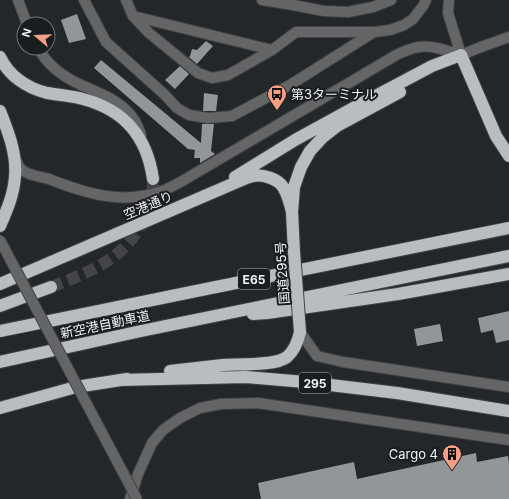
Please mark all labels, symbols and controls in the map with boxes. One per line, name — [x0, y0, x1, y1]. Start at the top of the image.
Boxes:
north arrow — [16, 16, 56, 56]
text: N — [19, 26, 35, 39]
bus stop icon: 第3ターミナル — [266, 83, 288, 111]
place label: 第3ターミナル — [291, 86, 377, 102]
street label: 空港通り — [121, 187, 175, 223]
street label: 国道295号 — [272, 241, 292, 305]
road number: E65 — [238, 269, 270, 289]
street label: 新空港自動車道 — [59, 307, 151, 341]
road number: 295 — [299, 373, 331, 393]
building icon: Cargo 4 — [441, 443, 463, 471]
place label: Cargo 4 — [389, 446, 438, 462]

